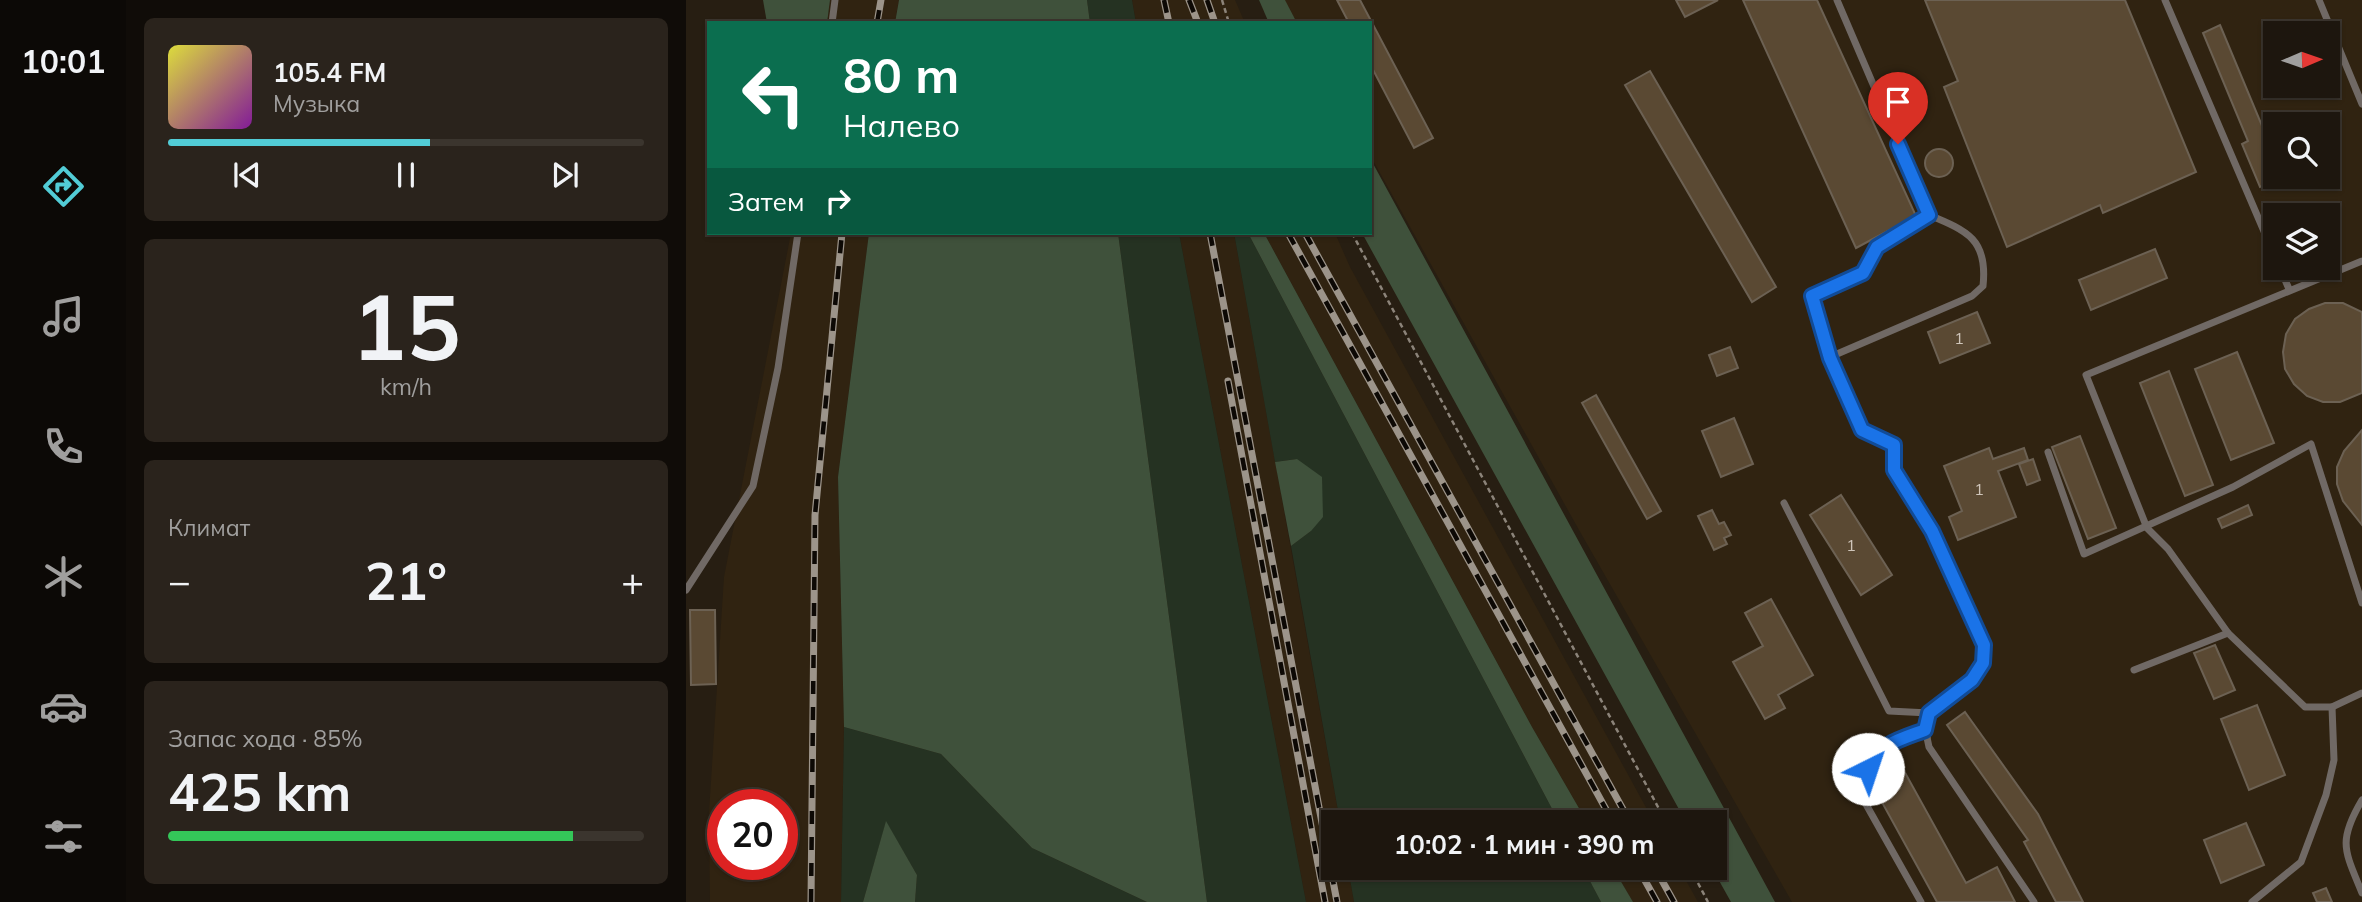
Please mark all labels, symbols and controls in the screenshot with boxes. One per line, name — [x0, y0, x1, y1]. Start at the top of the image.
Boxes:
north arrow — [2263, 21, 2340, 98]
map controls — [2263, 21, 2340, 280]
text: 10:01 — [21, 41, 105, 81]
text: 80 m — [843, 44, 959, 105]
icon: left — [728, 49, 819, 140]
text: 105.4 FM — [273, 56, 386, 89]
pin — [1868, 72, 1928, 144]
icon: arrive — [1879, 83, 1917, 121]
text: Музыка — [273, 89, 360, 118]
text: Налево — [843, 105, 960, 145]
button: search — [2263, 112, 2340, 189]
icon: previous — [228, 156, 266, 194]
icon: pause — [387, 156, 425, 194]
icon: next — [546, 156, 584, 194]
icon: directions — [39, 162, 88, 211]
icon: right — [819, 182, 857, 220]
text: Затем — [728, 185, 805, 218]
button: layers — [2263, 203, 2340, 280]
text: 15 — [351, 269, 461, 383]
icon: music — [39, 292, 88, 341]
house number: 1 — [1954, 328, 1964, 348]
text: km/h — [380, 372, 432, 401]
icon: phone — [39, 422, 88, 471]
house number: 1 — [1974, 479, 1984, 499]
text: Климат — [168, 513, 250, 542]
house number: 1 — [1846, 535, 1856, 555]
text: 21° — [365, 548, 447, 613]
icon: climate — [39, 552, 88, 601]
text: − — [168, 557, 191, 605]
text: + — [621, 557, 644, 605]
icon: car — [39, 682, 88, 731]
text: Запас хода · 85% — [168, 724, 363, 753]
position arrow — [1831, 732, 1905, 806]
text: 425 km — [168, 759, 351, 824]
speed limit sign: 20 — [707, 789, 798, 880]
icon: filters — [39, 812, 88, 861]
text: 10:02 · 1 мин · 390 m — [1394, 828, 1654, 861]

